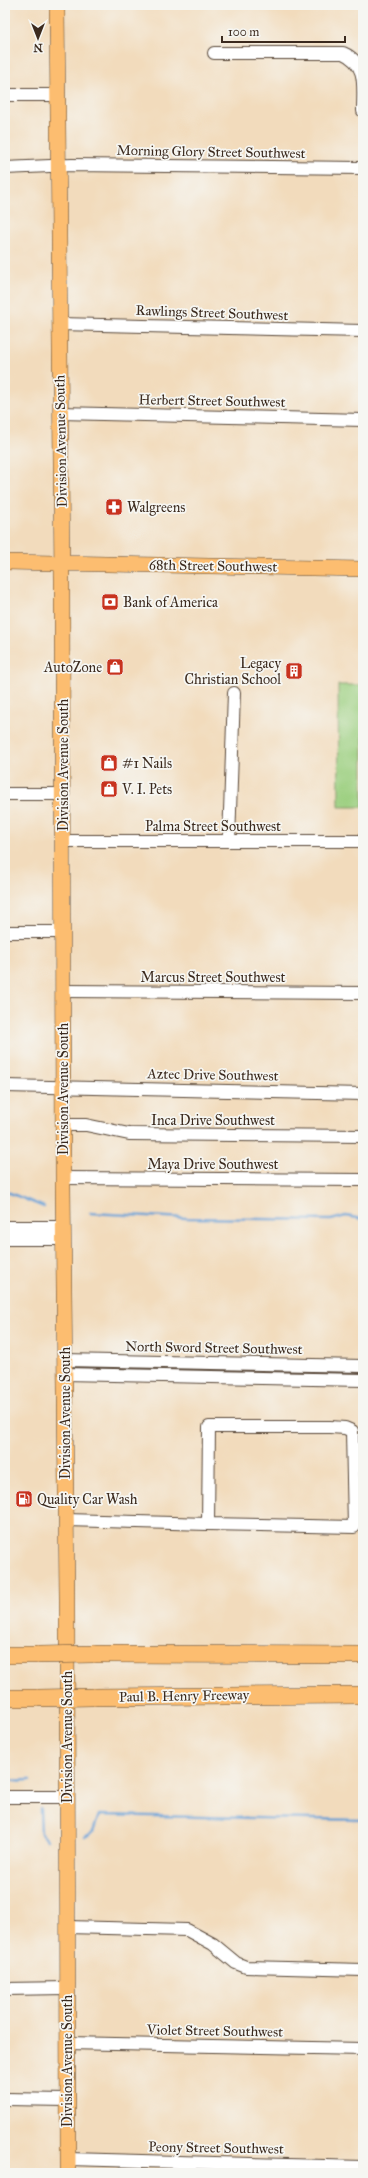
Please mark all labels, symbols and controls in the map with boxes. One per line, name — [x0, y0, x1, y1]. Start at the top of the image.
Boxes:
north arrow — [18, 18, 58, 58]
scale bar — [222, 18, 345, 44]
text: 100 m — [228, 25, 259, 39]
text: N — [33, 41, 43, 54]
street label: Morning Glory Street Southwest — [116, 142, 306, 162]
street label: Rawlings Street Southwest — [135, 302, 289, 324]
street label: Division Avenue South — [51, 374, 71, 507]
street label: Herbert Street Southwest — [138, 391, 286, 411]
pharmacy icon: Walgreens — [104, 497, 124, 517]
place label: Walgreens — [127, 499, 185, 516]
street label: 68th Street Southwest — [149, 556, 277, 576]
bank icon: Bank of America — [100, 592, 120, 612]
place label: Bank of America — [123, 594, 218, 611]
place label: Legacy Christian School — [184, 655, 281, 688]
shop icon: AutoZone — [105, 657, 125, 677]
place label: AutoZone — [43, 659, 102, 676]
building icon: Legacy Christian School — [284, 661, 304, 681]
street label: Division Avenue South — [55, 699, 72, 831]
shop icon: #1 Nails — [99, 753, 119, 773]
place label: #1 Nails — [122, 755, 172, 772]
shop icon: V. I. Pets — [99, 779, 119, 799]
place label: V. I. Pets — [121, 781, 172, 798]
street label: Palma Street Southwest — [145, 818, 281, 835]
street label: Marcus Street Southwest — [140, 969, 286, 986]
street label: Division Avenue South — [55, 1023, 72, 1155]
street label: Aztec Drive Southwest — [146, 1065, 279, 1085]
street label: Inca Drive Southwest — [151, 1112, 275, 1129]
street label: Maya Drive Southwest — [147, 1156, 279, 1173]
street label: North Sword Street Southwest — [125, 1338, 303, 1358]
street label: Division Avenue South — [57, 1347, 74, 1479]
fuel station icon: Quality Car Wash — [14, 1489, 34, 1509]
place label: Quality Car Wash — [37, 1491, 138, 1508]
street label: Division Avenue South — [59, 1671, 76, 1803]
street label: Paul B. Henry Freeway — [119, 1686, 250, 1706]
street label: Division Avenue South — [59, 1995, 76, 2127]
street label: Violet Street Southwest — [146, 2021, 283, 2041]
street label: Peony Street Southwest — [148, 2138, 284, 2158]

